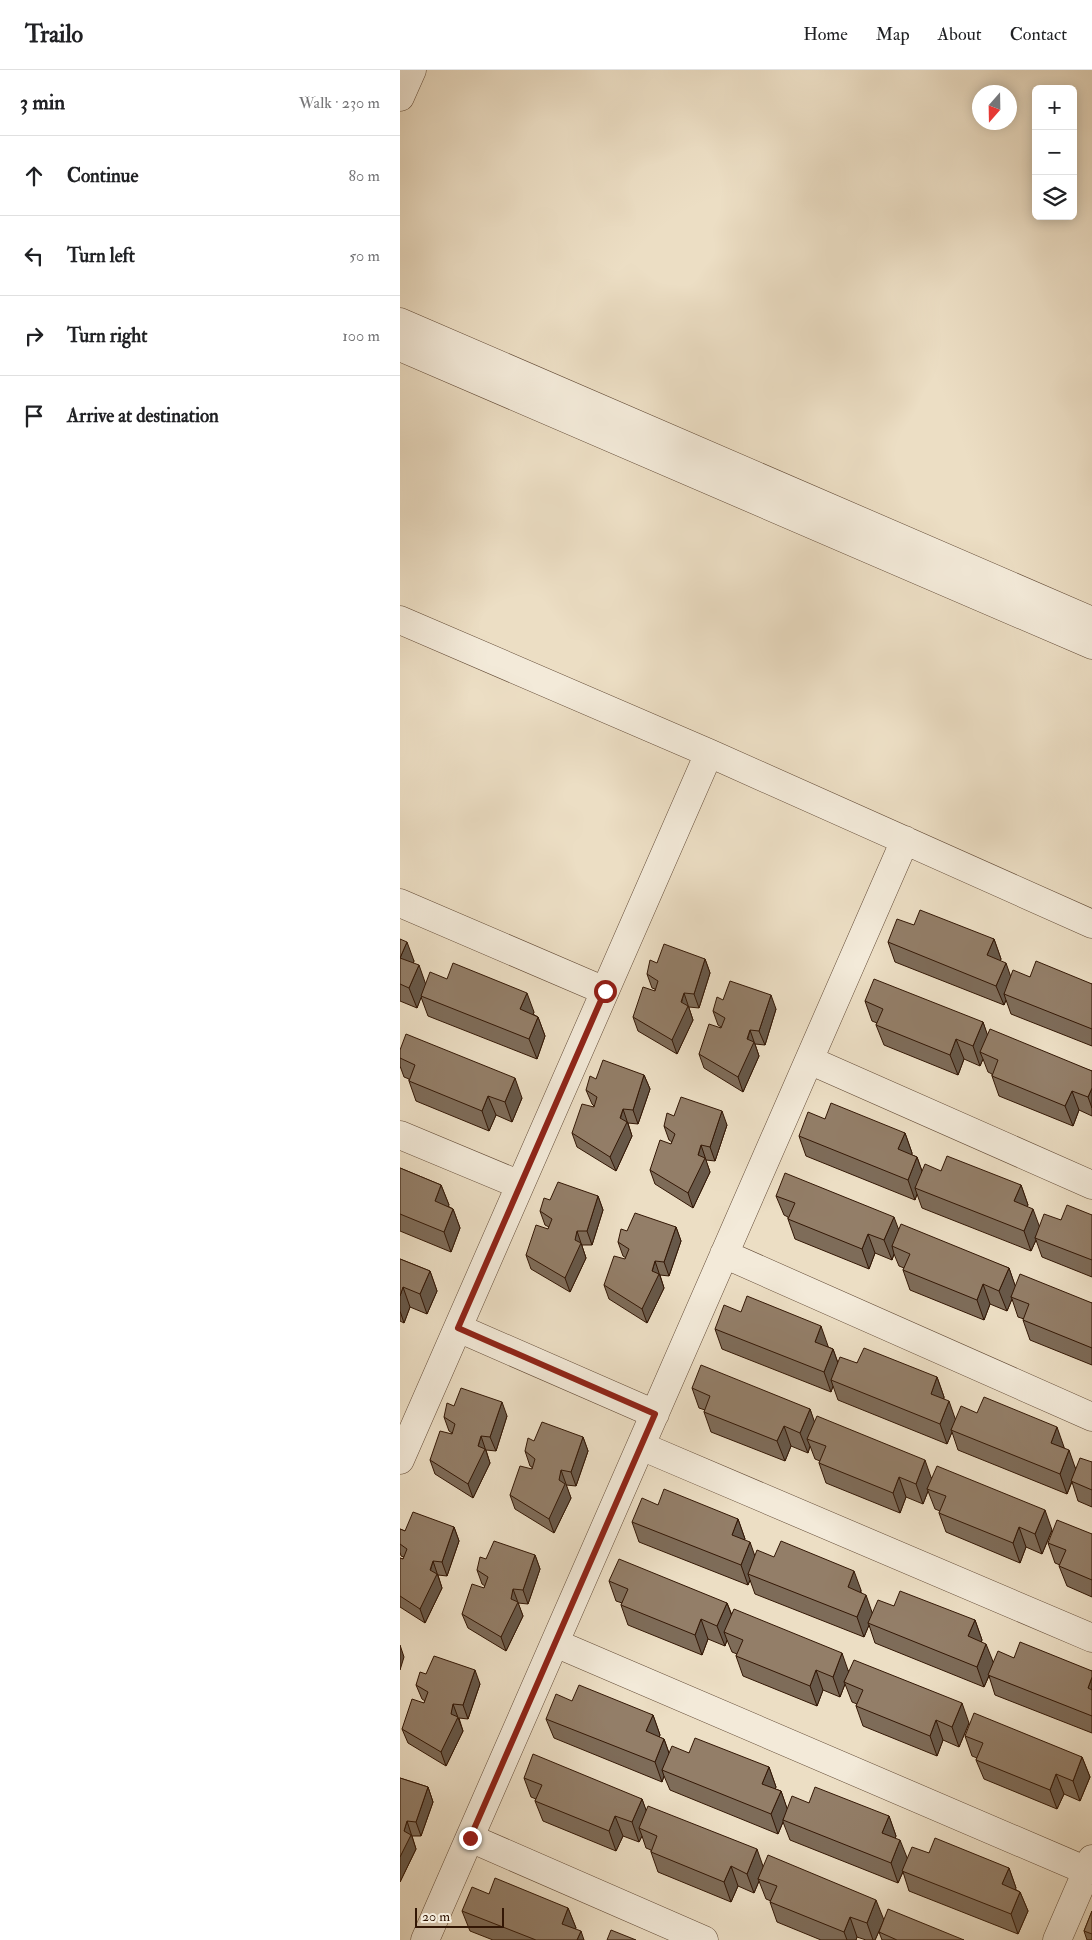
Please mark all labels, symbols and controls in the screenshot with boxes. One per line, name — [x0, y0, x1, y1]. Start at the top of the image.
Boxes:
text: Trailo — [25, 19, 83, 50]
text: Home — [803, 23, 848, 46]
text: Map — [876, 23, 910, 46]
text: About — [938, 23, 982, 46]
text: Contact — [1010, 23, 1067, 46]
north arrow — [972, 85, 1017, 130]
map controls — [1032, 85, 1077, 220]
button: + — [1032, 85, 1077, 130]
text: 3 min — [20, 89, 65, 116]
text: Walk · 230 m — [299, 93, 380, 113]
button: − — [1032, 130, 1077, 175]
icon: ahead — [20, 162, 48, 190]
text: Continue — [67, 164, 138, 188]
text: 80 m — [349, 166, 380, 186]
button: layers — [1032, 175, 1077, 220]
icon: left — [20, 242, 48, 270]
text: Turn left — [67, 244, 135, 268]
text: 50 m — [349, 246, 380, 266]
icon: right — [20, 322, 48, 350]
text: Turn right — [67, 324, 147, 348]
text: 100 m — [342, 326, 380, 346]
icon: arrive — [20, 402, 48, 430]
text: Arrive at destination — [67, 404, 219, 428]
route start — [594, 980, 617, 1003]
route end — [459, 1827, 482, 1850]
scale bar — [415, 1905, 504, 1928]
text: 20 m — [422, 1908, 450, 1925]

